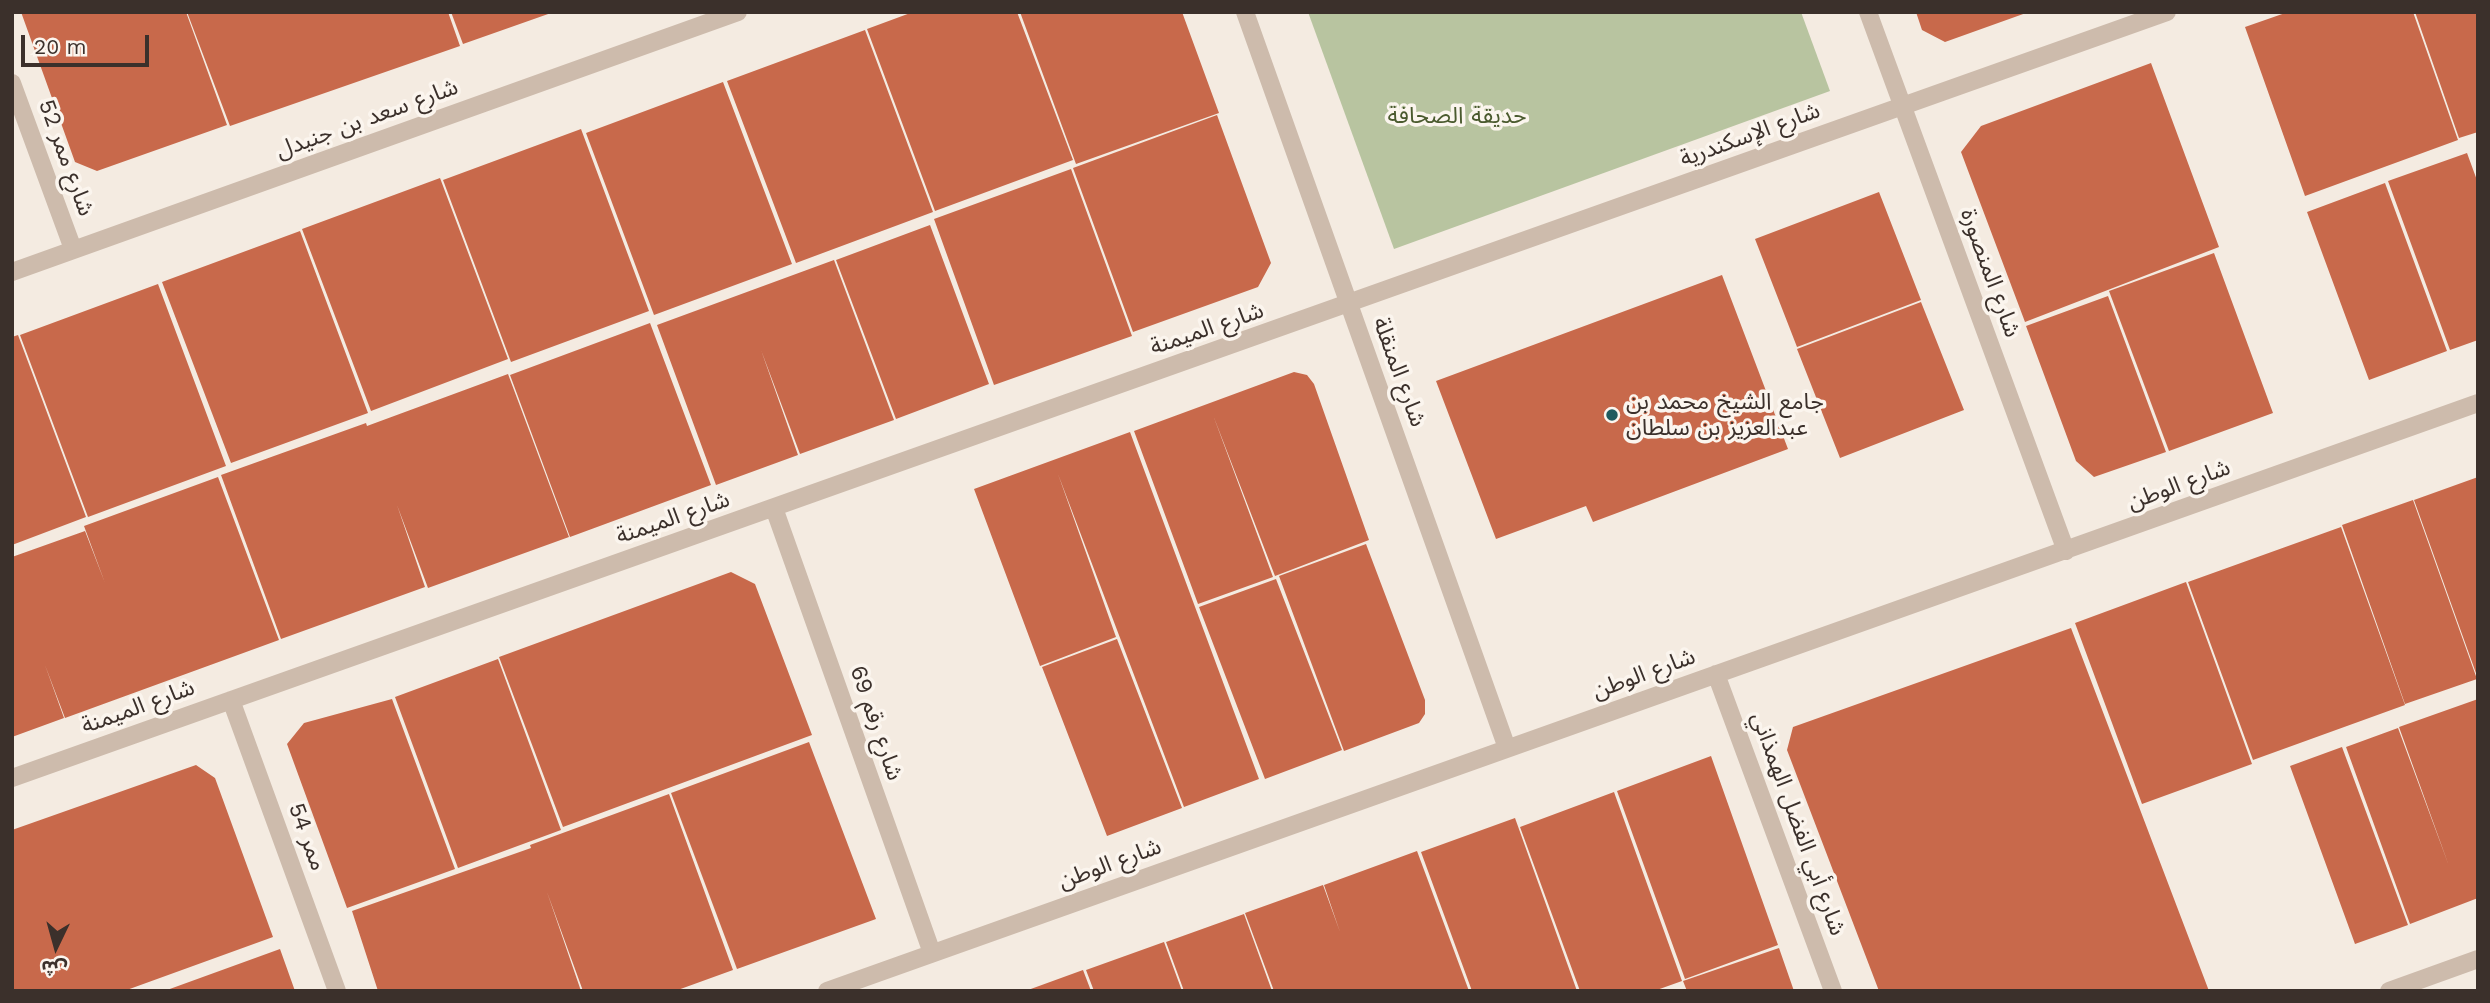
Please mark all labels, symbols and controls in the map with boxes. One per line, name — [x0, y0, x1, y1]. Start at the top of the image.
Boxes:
scale bar — [24, 21, 152, 65]
text: 20 m — [34, 34, 86, 59]
street label: شارع سعد بن جنيدل — [272, 73, 462, 165]
street label: شارع ممر 52 — [32, 96, 100, 220]
street label: شارع الإسكندرية — [1676, 97, 1824, 173]
park label: حديقة الصحافة — [1387, 102, 1527, 130]
street label: شارع المنصورة — [1954, 205, 2026, 341]
street label: شارع الميمنة — [1147, 297, 1267, 361]
street label: شارع المنقلة — [1366, 313, 1432, 431]
place label: جامع الشيخ محمد بن عبدالعزيز بن سلطان — [1626, 388, 1824, 442]
marker: جامع الشيخ محمد بن عبدالعزيز بن سلطان — [1604, 407, 1620, 423]
street label: شارع الوطن — [2124, 454, 2234, 516]
street label: شارع الميمنة — [613, 486, 733, 550]
street label: شارع الوطن — [1589, 643, 1699, 705]
street label: شارع رقم 69 — [843, 662, 909, 784]
street label: شارع الميمنة — [78, 674, 198, 740]
street label: شارع أبي الفضل الهمذاني — [1745, 709, 1851, 939]
street label: ممر 54 — [282, 800, 332, 874]
street label: شارع الوطن — [1055, 833, 1165, 895]
north arrow — [21, 912, 91, 982]
text: ش — [40, 956, 68, 981]

